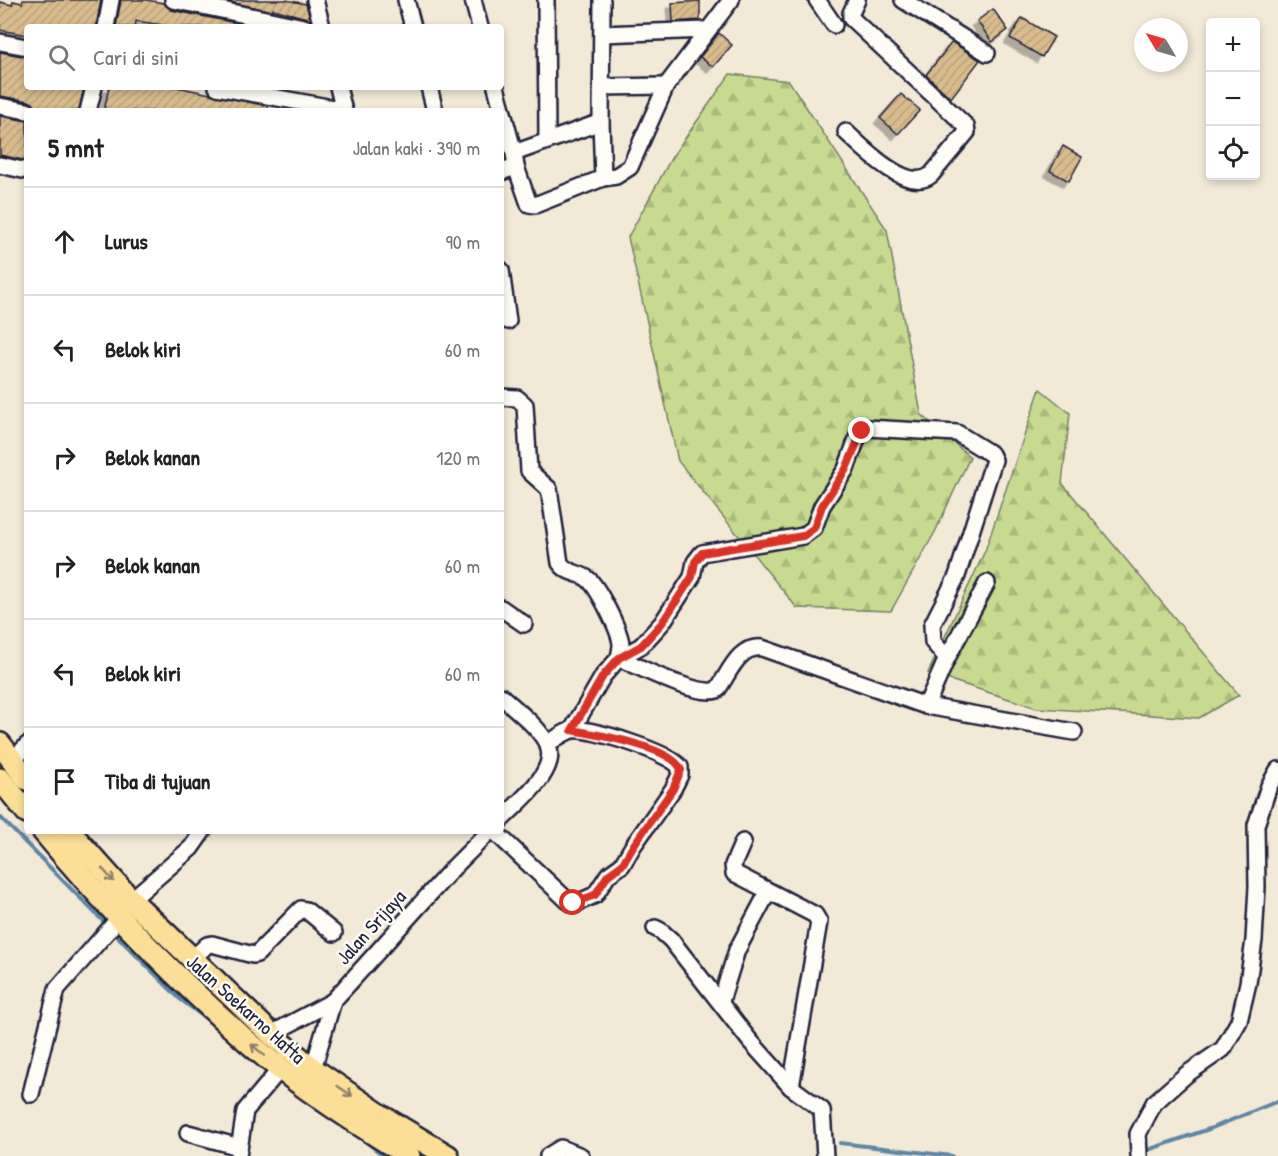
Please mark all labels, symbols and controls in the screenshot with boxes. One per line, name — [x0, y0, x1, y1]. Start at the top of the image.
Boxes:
north arrow — [1134, 18, 1188, 72]
map controls — [1206, 18, 1260, 180]
button: + — [1206, 18, 1260, 72]
search box — [24, 24, 504, 90]
icon: search — [45, 41, 78, 74]
text: Cari di sini — [93, 42, 179, 72]
button: − — [1206, 72, 1260, 126]
button: locate — [1206, 126, 1260, 180]
text: 5 mnt — [48, 130, 103, 165]
text: Jalan kaki · 390 m — [352, 134, 480, 161]
icon: ahead — [48, 225, 81, 258]
text: Lurus — [105, 226, 148, 256]
text: 90 m — [446, 228, 480, 255]
icon: left — [48, 333, 81, 366]
text: Belok kiri — [105, 334, 181, 364]
text: 60 m — [445, 336, 480, 363]
route end — [848, 417, 874, 443]
icon: right — [48, 441, 81, 474]
text: Belok kanan — [105, 442, 200, 472]
text: 120 m — [436, 444, 480, 471]
icon: right — [48, 549, 81, 582]
text: Belok kanan — [105, 550, 200, 580]
text: 60 m — [445, 552, 480, 579]
icon: left — [48, 657, 81, 690]
text: Belok kiri — [105, 658, 181, 688]
text: 60 m — [445, 660, 480, 687]
icon: arrive — [48, 765, 81, 798]
text: Tiba di tujuan — [105, 766, 210, 796]
one-way arrow — [101, 867, 115, 882]
street label: Jalan Srijaya — [330, 883, 412, 970]
route start — [559, 889, 585, 915]
street label: Jalan Soekarno Hatta — [181, 948, 312, 1069]
one-way arrow — [251, 1044, 267, 1057]
one-way arrow — [336, 1085, 352, 1097]

